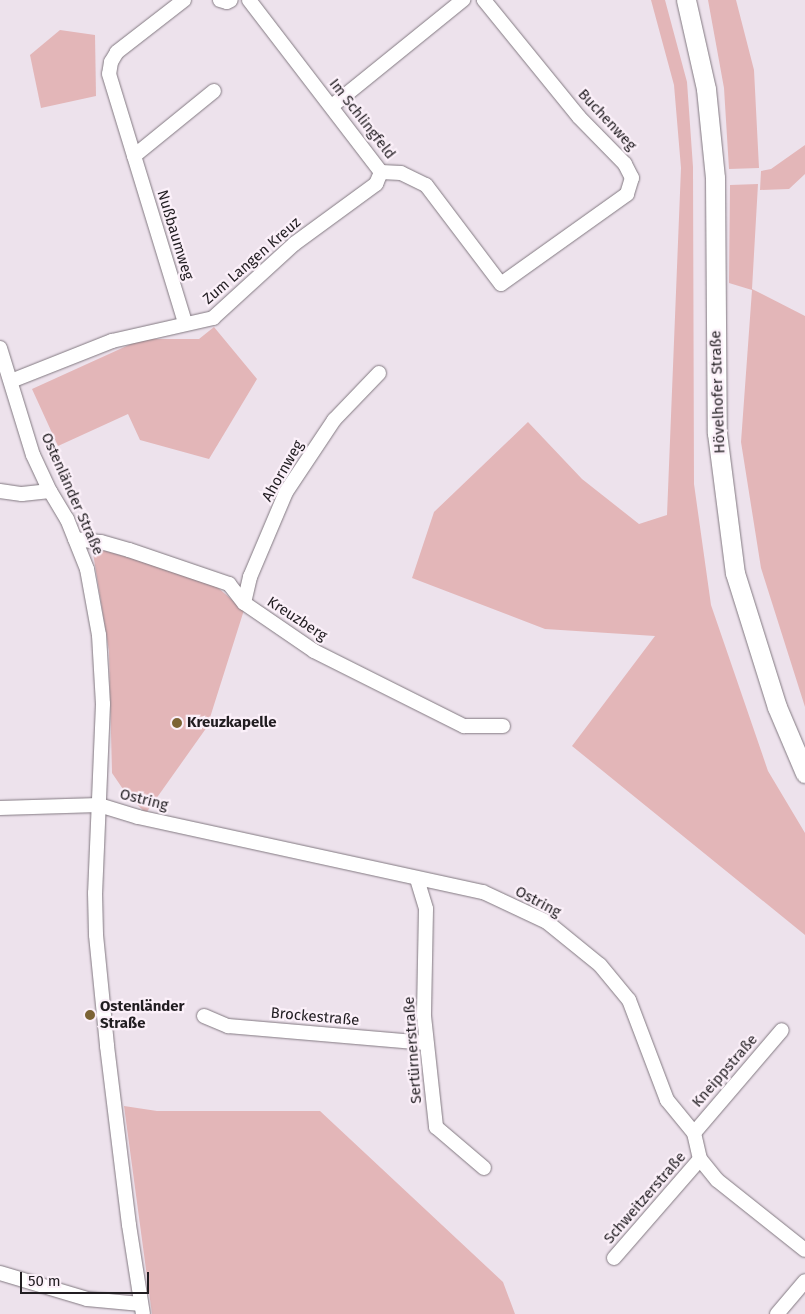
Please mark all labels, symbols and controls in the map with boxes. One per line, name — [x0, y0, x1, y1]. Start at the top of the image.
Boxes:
street label: Im Schlingfeld — [325, 75, 399, 163]
street label: Buchenweg — [574, 86, 640, 154]
street label: Nußbaumweg — [153, 188, 197, 282]
street label: Zum Langen Kreuz — [199, 214, 305, 308]
street label: Hövelhofer Straße — [707, 330, 729, 454]
street label: Ostenländer Straße — [37, 430, 107, 558]
street label: Ahornweg — [258, 437, 308, 505]
street label: Kreuzberg — [264, 593, 330, 645]
place label: Kreuzkapelle — [187, 714, 276, 732]
marker: Kreuzkapelle — [171, 717, 183, 729]
street label: Ostring — [118, 785, 170, 815]
street label: Ostring — [512, 882, 564, 922]
street label: Sertürnerstraße — [400, 996, 426, 1104]
place label: Ostenländer Straße — [100, 997, 185, 1032]
street label: Brockestraße — [270, 1004, 360, 1030]
marker: Ostenländer Straße — [84, 1009, 96, 1021]
street label: Kneippstraße — [688, 1031, 762, 1111]
street label: Schweitzerstraße — [600, 1148, 690, 1248]
scale bar — [22, 1262, 151, 1294]
text: 50 m — [28, 1272, 61, 1290]

